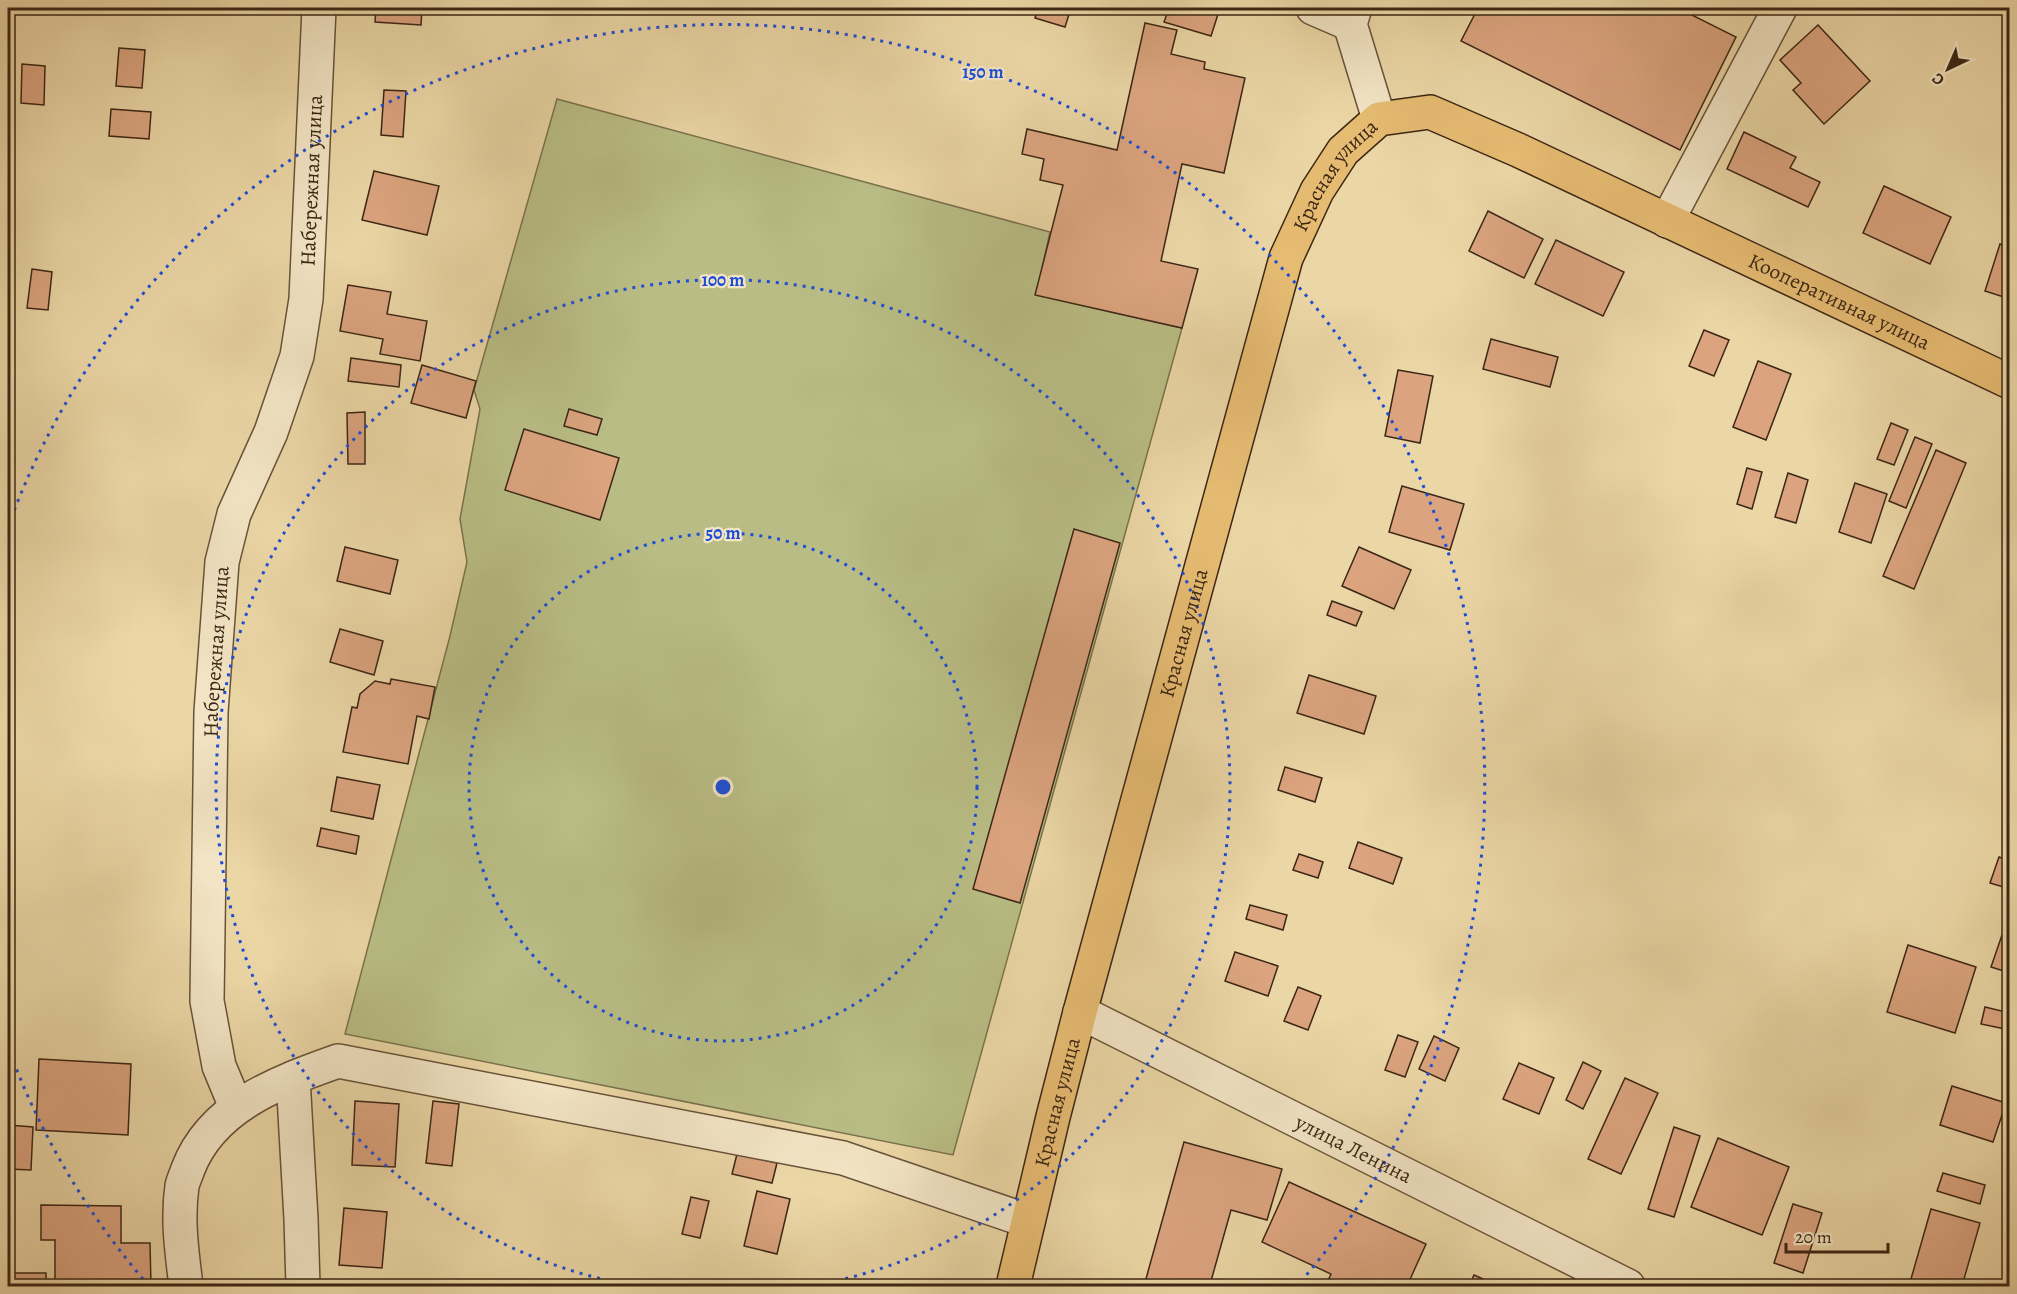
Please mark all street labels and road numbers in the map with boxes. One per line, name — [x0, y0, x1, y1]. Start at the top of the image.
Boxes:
street label: Набережная улица — [293, 94, 329, 267]
street label: Красная улица — [1286, 112, 1384, 236]
street label: Кооперативная улица — [1744, 247, 1935, 356]
street label: Набережная улица — [197, 565, 236, 738]
street label: Красная улица — [1153, 565, 1215, 701]
street label: Красная улица — [1028, 1034, 1087, 1170]
street label: улица Ленина — [1290, 1107, 1417, 1190]

